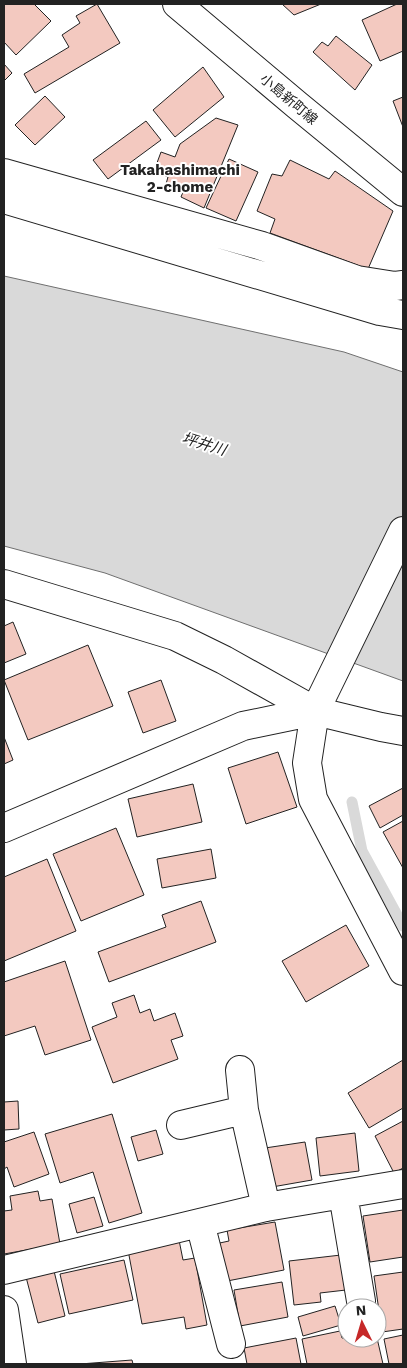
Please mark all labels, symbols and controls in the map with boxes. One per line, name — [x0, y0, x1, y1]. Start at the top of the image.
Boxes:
street label: 小島新町線 — [257, 70, 321, 128]
district label: Takahashimachi 2-chome — [120, 161, 240, 196]
water label: 坪井川 — [180, 429, 230, 460]
north arrow — [337, 1298, 387, 1348]
text: N — [355, 1302, 367, 1318]

